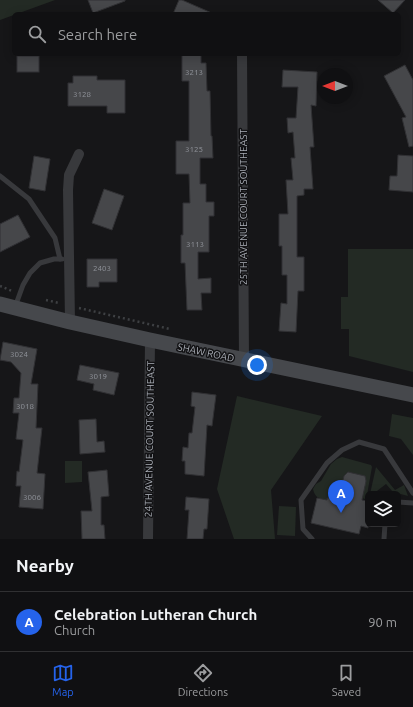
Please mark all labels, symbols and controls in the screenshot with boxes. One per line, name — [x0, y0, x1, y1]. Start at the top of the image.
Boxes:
search box — [12, 12, 401, 56]
icon: search — [26, 23, 48, 45]
text: Search here — [58, 26, 137, 43]
house number: 3213 — [185, 68, 203, 77]
north arrow — [317, 68, 353, 104]
house number: 3128 — [73, 90, 92, 99]
street label: 25TH AVENUE COURT SOUTHEAST — [238, 128, 249, 285]
house number: 3125 — [185, 145, 203, 154]
house number: 3113 — [186, 240, 204, 249]
house number: 2403 — [93, 264, 111, 273]
street label: SHAW ROAD — [177, 341, 235, 364]
house number: 3024 — [10, 350, 29, 359]
your location — [247, 355, 267, 375]
street label: 24TH AVENUE COURT SOUTHEAST — [143, 360, 156, 517]
house number: 3019 — [89, 372, 107, 381]
house number: 3018 — [16, 402, 35, 411]
pin: A — [328, 480, 354, 513]
map controls — [365, 491, 401, 527]
button: layers — [365, 491, 401, 527]
house number: 3006 — [23, 493, 42, 502]
text: Nearby — [16, 556, 74, 575]
text: Celebration Lutheran Church — [54, 606, 257, 623]
text: A — [24, 615, 34, 629]
text: 90 m — [368, 615, 397, 629]
text: Church — [54, 623, 95, 637]
tab: Map — [52, 662, 74, 698]
tab: Directions — [178, 662, 228, 698]
tab: Saved — [332, 662, 361, 698]

